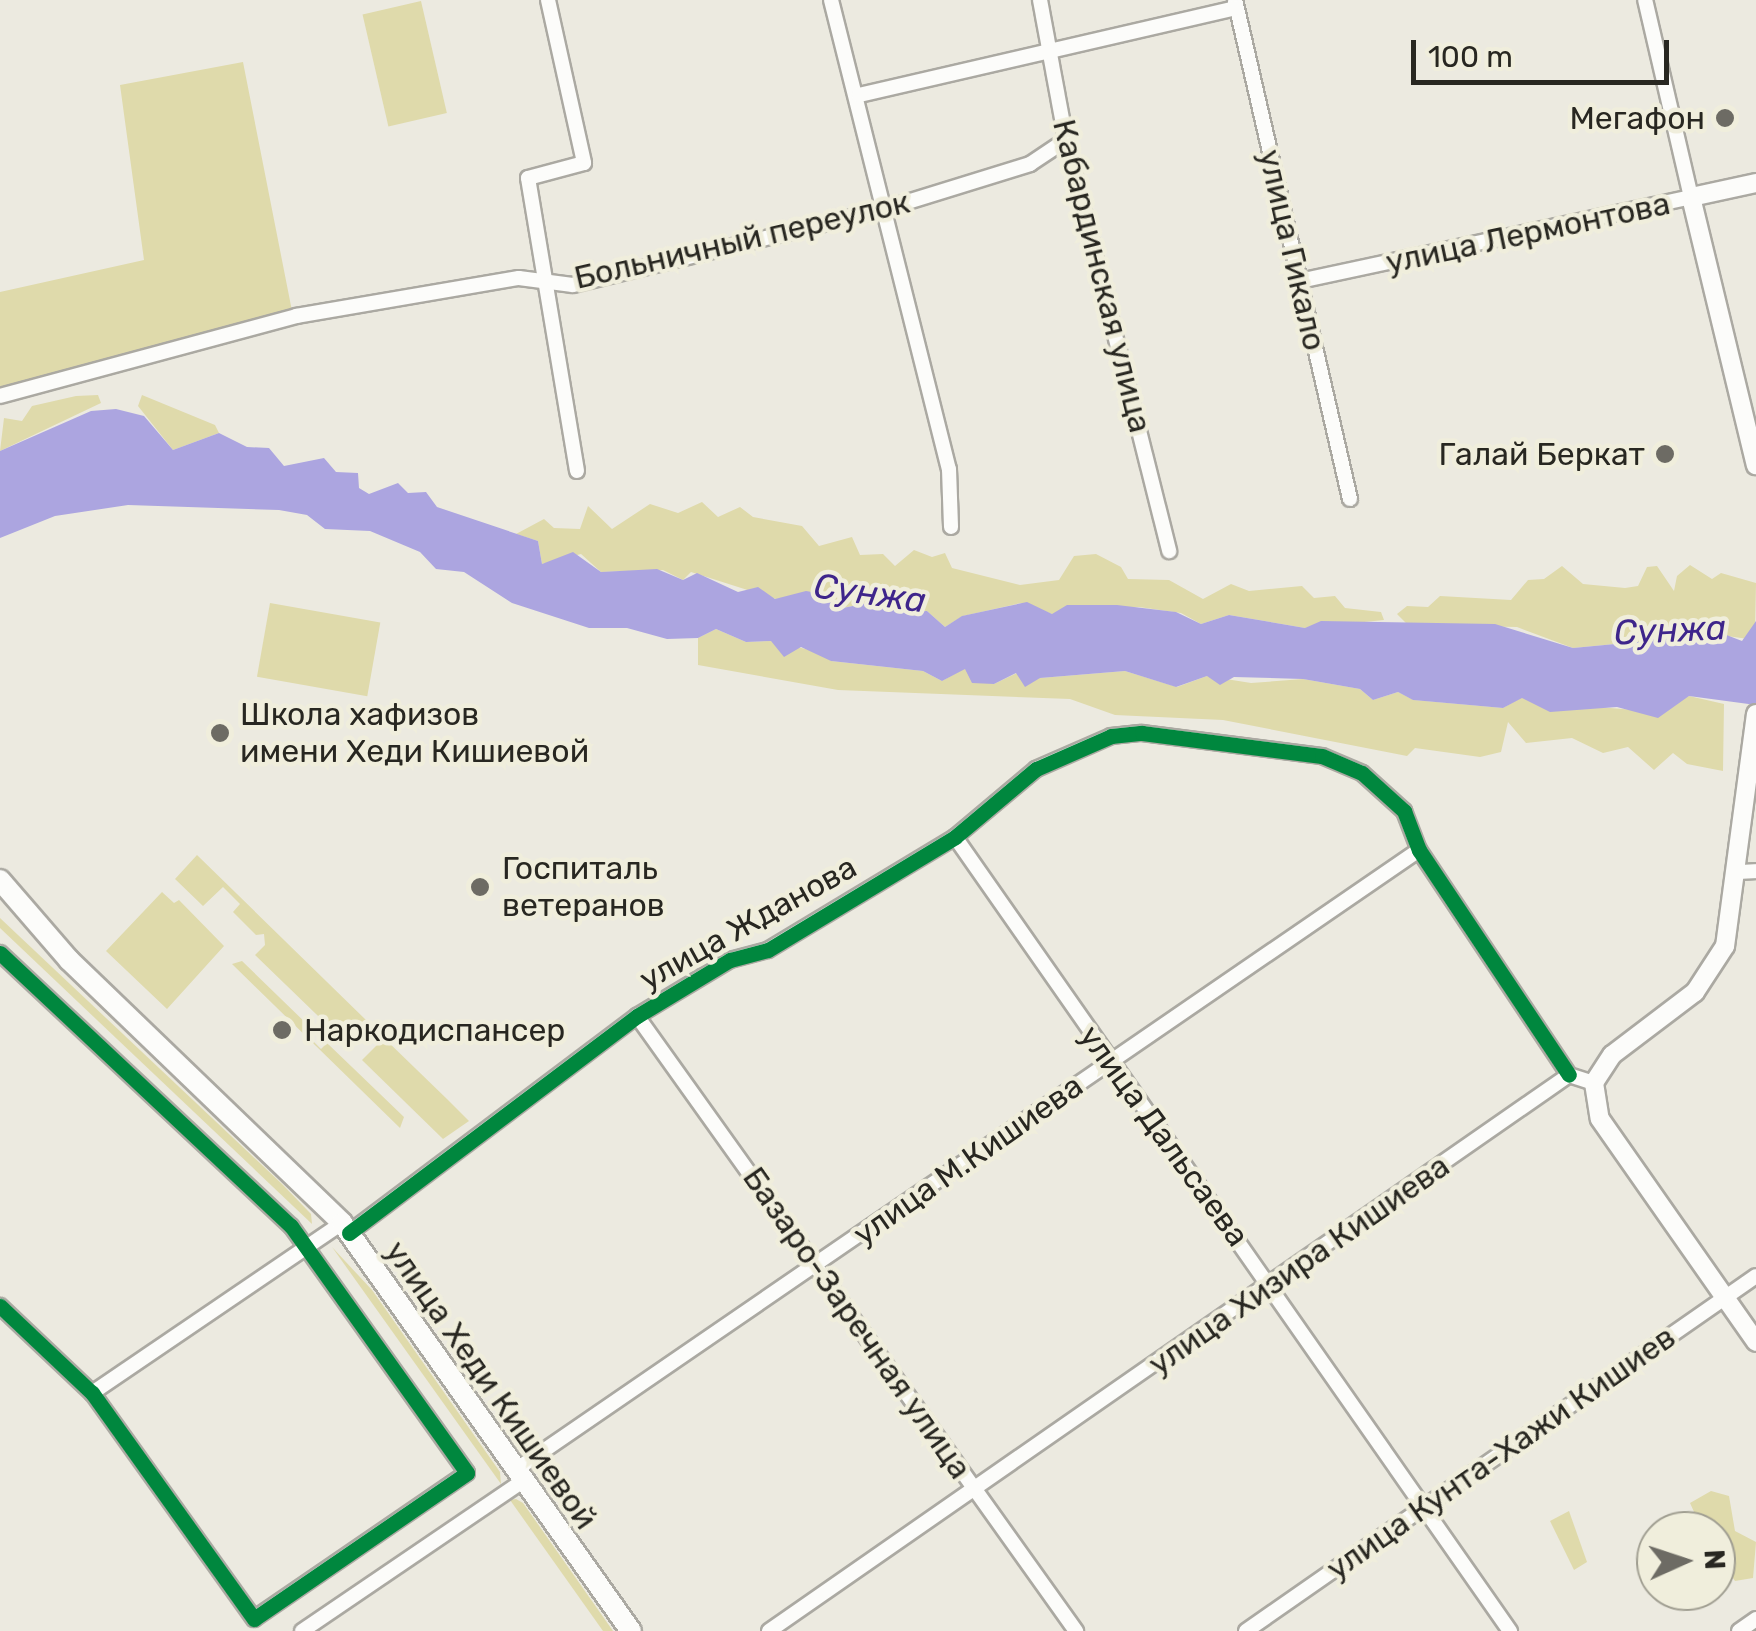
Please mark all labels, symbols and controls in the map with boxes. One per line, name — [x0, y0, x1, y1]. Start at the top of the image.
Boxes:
scale bar — [1416, 20, 1674, 82]
text: 100 m — [1428, 39, 1513, 75]
place label: Мегафон — [1569, 99, 1705, 137]
marker: Мегафон — [1714, 107, 1736, 129]
street label: Кабардинская улица — [1044, 115, 1160, 437]
street label: улица Гикало — [1250, 146, 1334, 354]
street label: Больничный переулок — [571, 183, 913, 297]
street label: улица Лермонтова — [1382, 184, 1674, 282]
place label: Галай Беркат — [1438, 435, 1645, 473]
marker: Галай Беркат — [1654, 443, 1676, 465]
water label: Сунжа — [811, 564, 929, 622]
water label: Сунжа — [1613, 606, 1727, 654]
place label: Школа хафизов имени Хеди Кишиевой — [240, 696, 589, 771]
marker: Школа хафизов имени Хеди Кишиевой — [209, 722, 231, 744]
street label: улица Жданова — [633, 848, 863, 998]
place label: Госпиталь ветеранов — [502, 850, 665, 925]
marker: Госпиталь ветеранов — [467, 874, 493, 900]
place label: Наркодиспансер — [304, 1011, 565, 1049]
marker: Наркодиспансер — [269, 1017, 295, 1043]
street label: улица Дальсаева — [1071, 1018, 1257, 1254]
street label: улица М.Кишиева — [846, 1067, 1090, 1253]
street label: улица Хизира Кишиева — [1141, 1147, 1457, 1383]
street label: Базаро-Заречная улица — [735, 1160, 979, 1486]
street label: улица Хеди Кишиевой — [377, 1234, 605, 1536]
street label: улица Кунта-Хажи Кишиев — [1319, 1318, 1683, 1588]
north arrow — [1636, 1511, 1736, 1611]
text: N — [1697, 1549, 1731, 1570]

